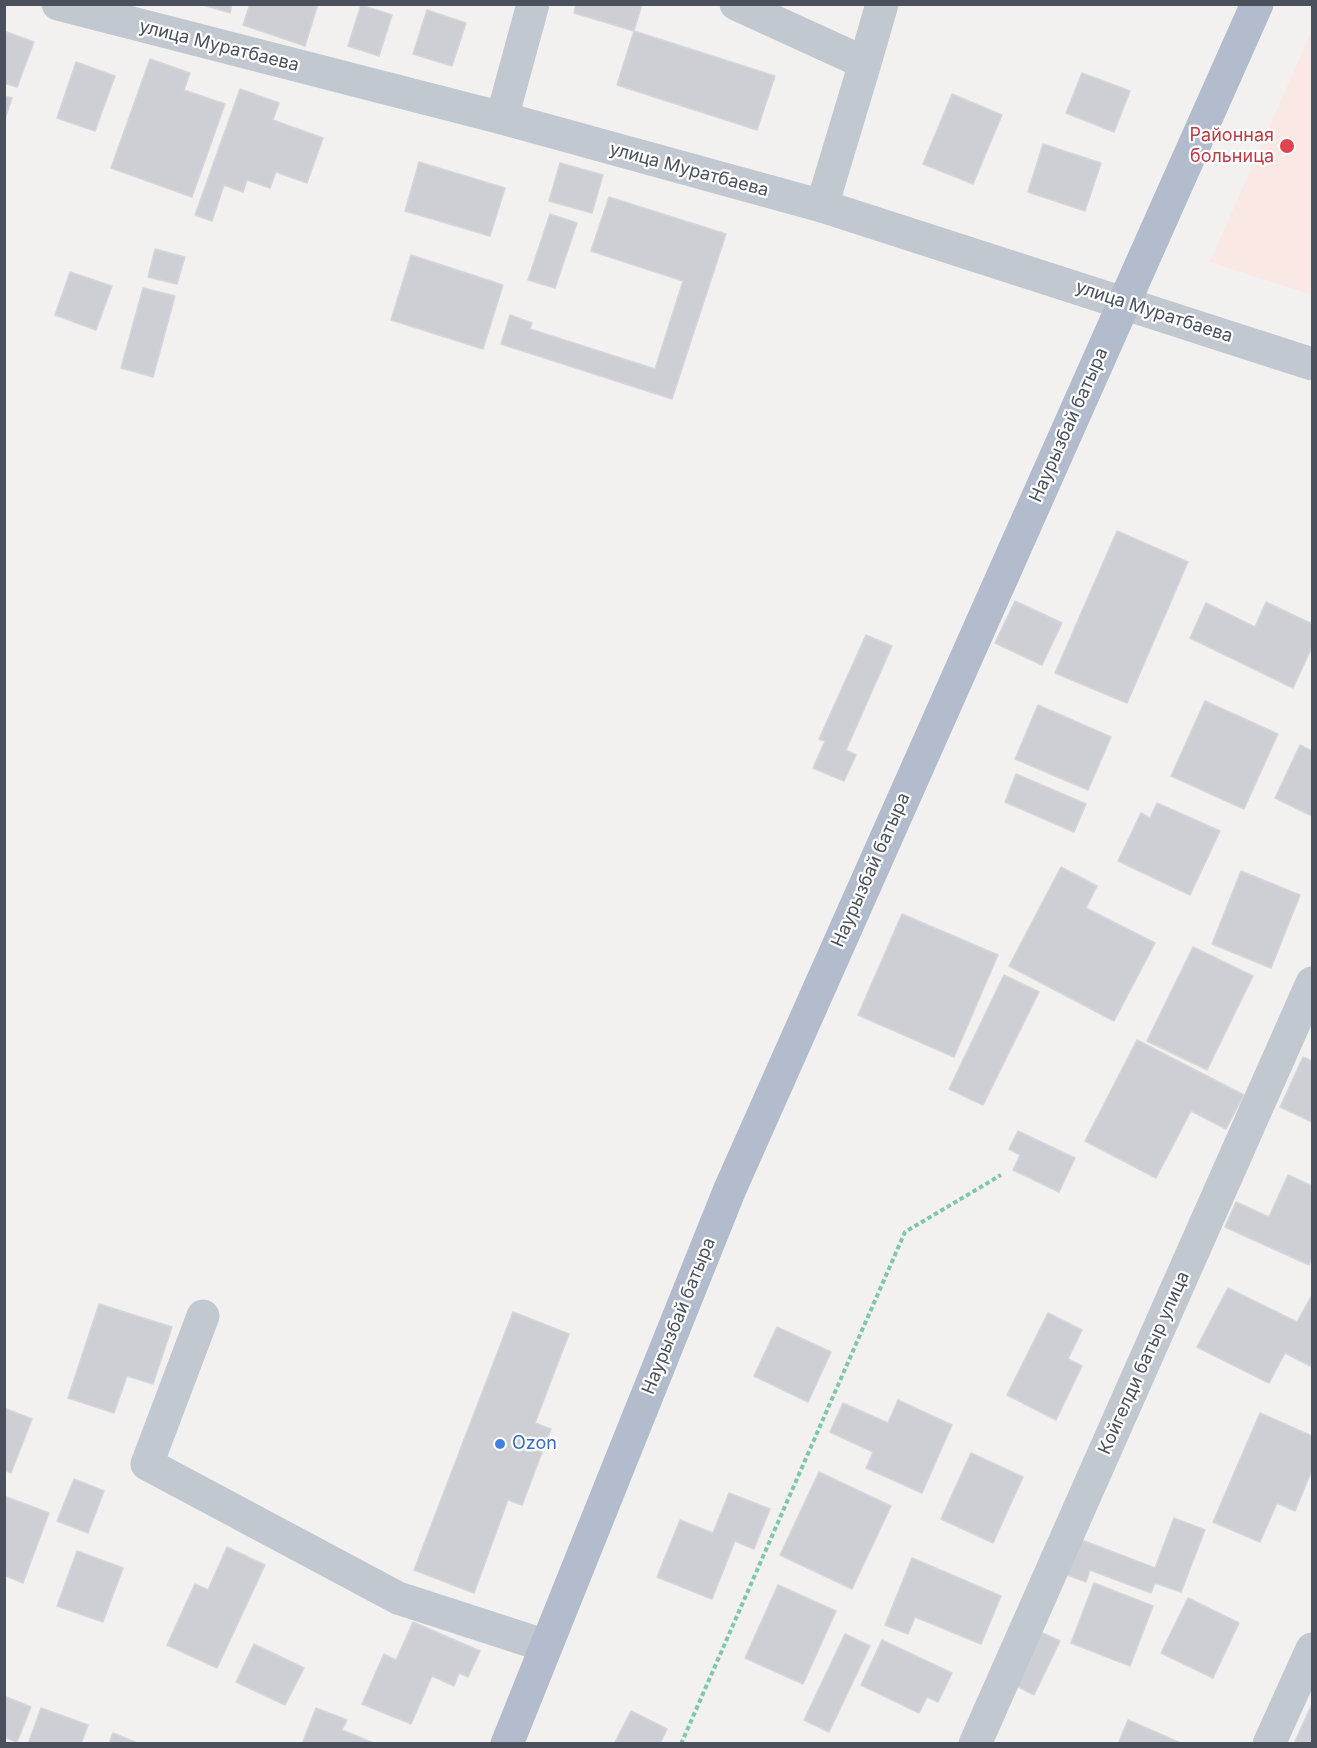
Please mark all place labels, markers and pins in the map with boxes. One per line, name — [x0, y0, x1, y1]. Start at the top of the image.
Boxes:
place label: Районная больница — [1190, 125, 1274, 168]
marker: Районная больница — [1278, 137, 1296, 155]
place label: Ozon — [512, 1433, 557, 1455]
marker: Ozon — [493, 1437, 507, 1451]

